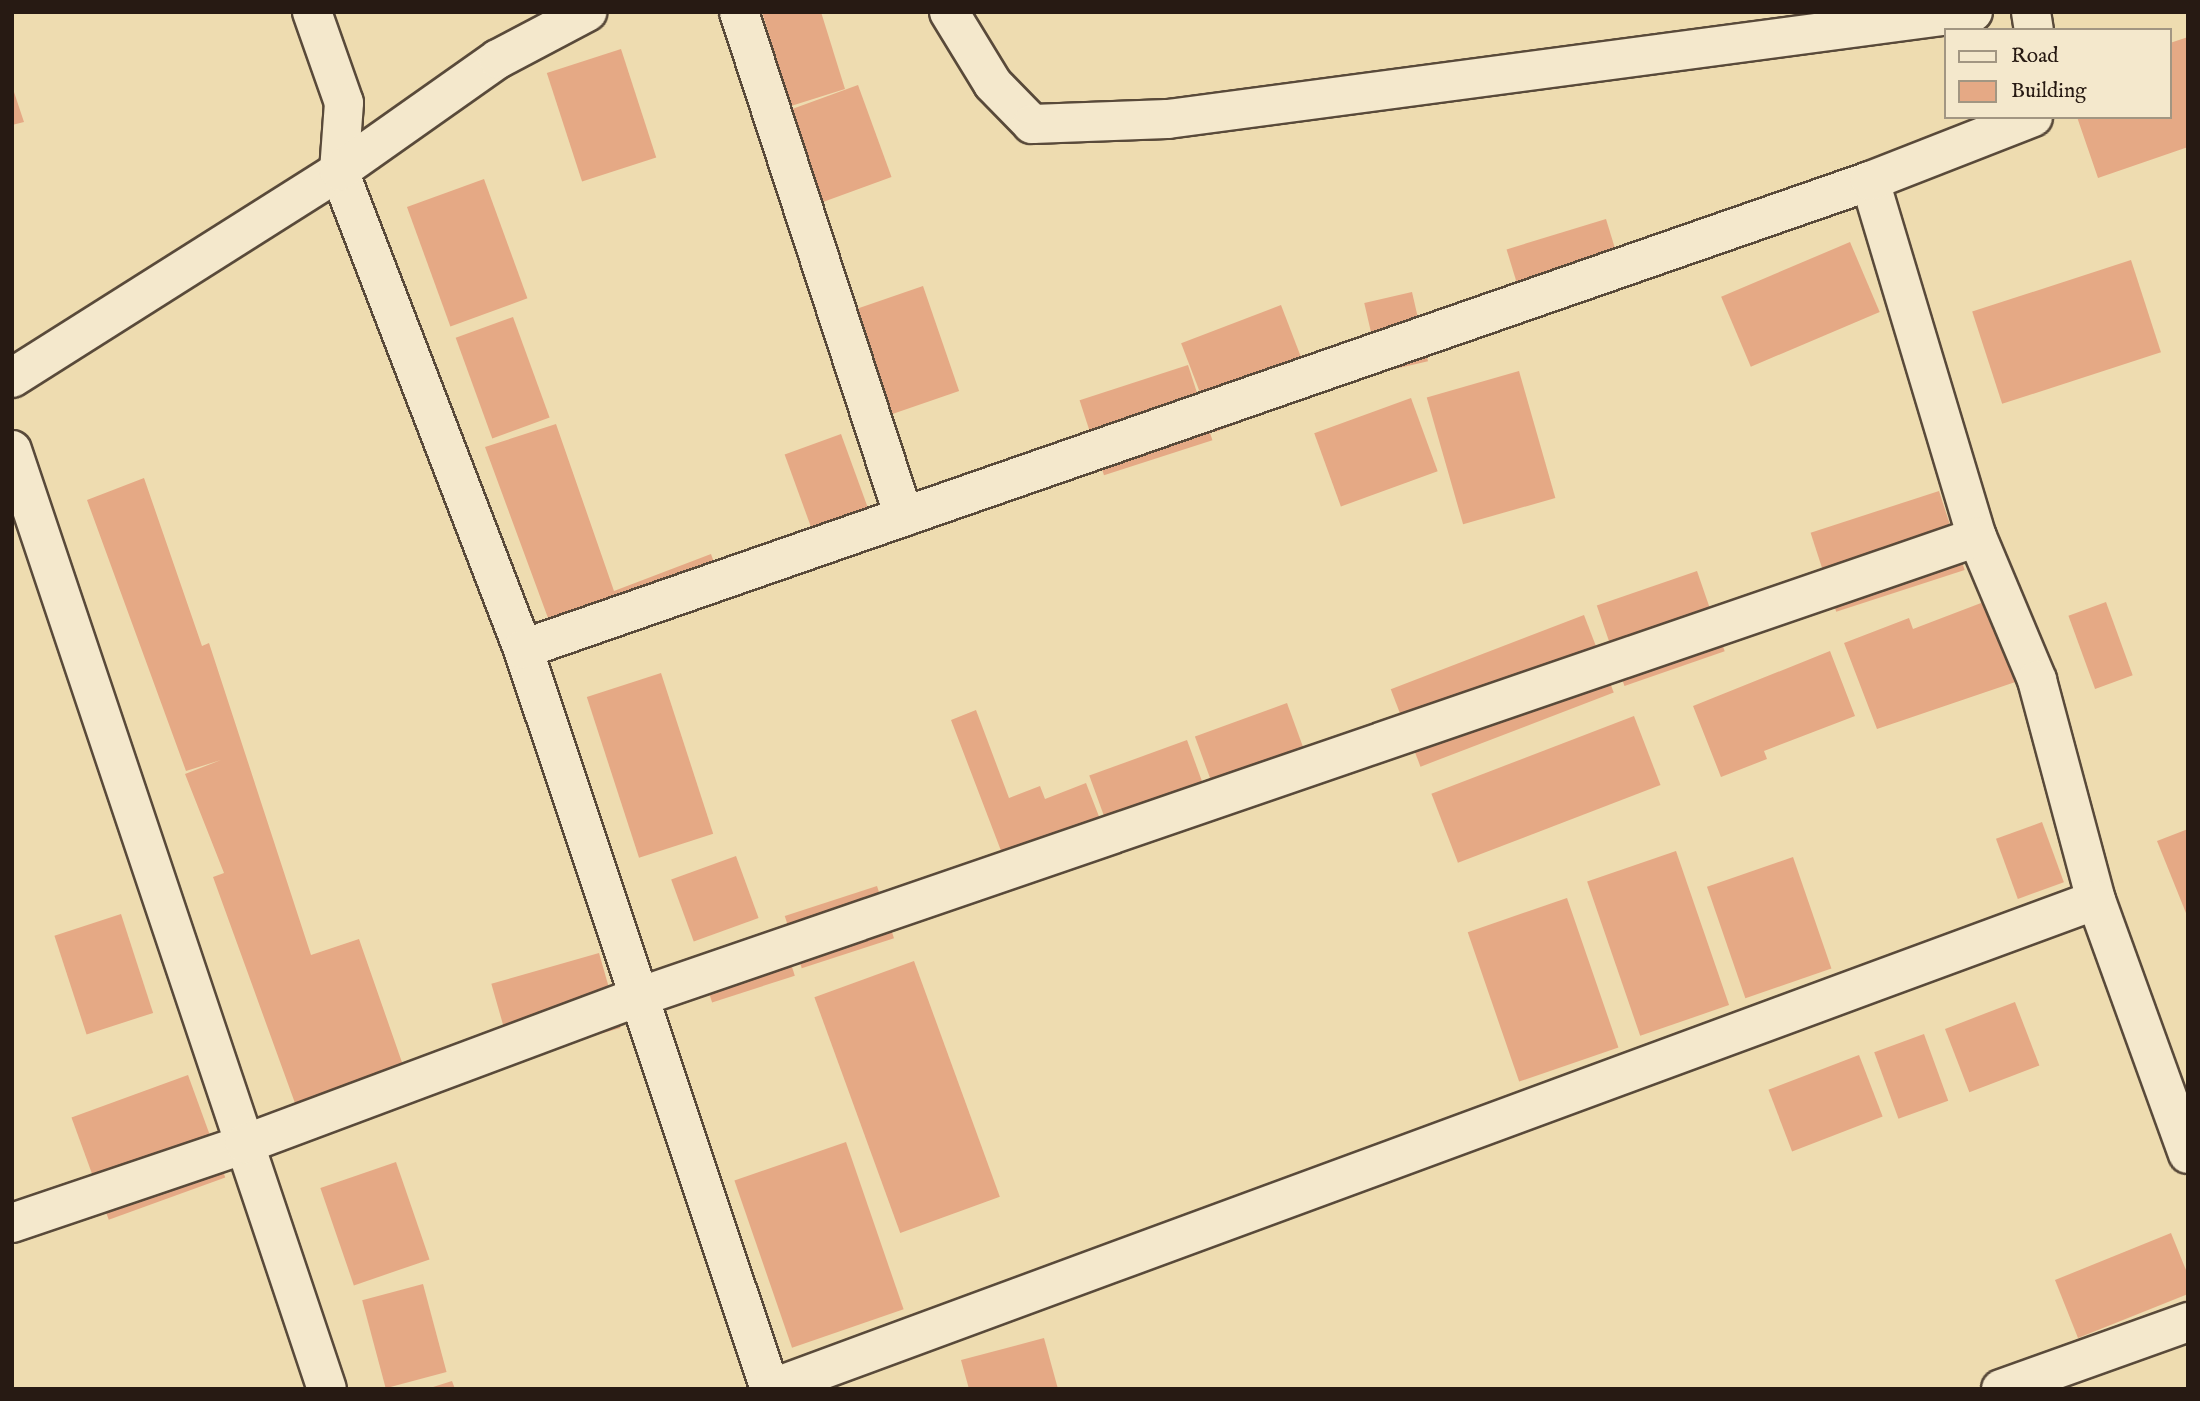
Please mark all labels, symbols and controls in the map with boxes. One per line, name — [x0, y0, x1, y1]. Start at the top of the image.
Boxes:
legend — [1944, 28, 2172, 119]
text: Road — [2011, 43, 2058, 70]
text: Building — [2011, 78, 2086, 105]

